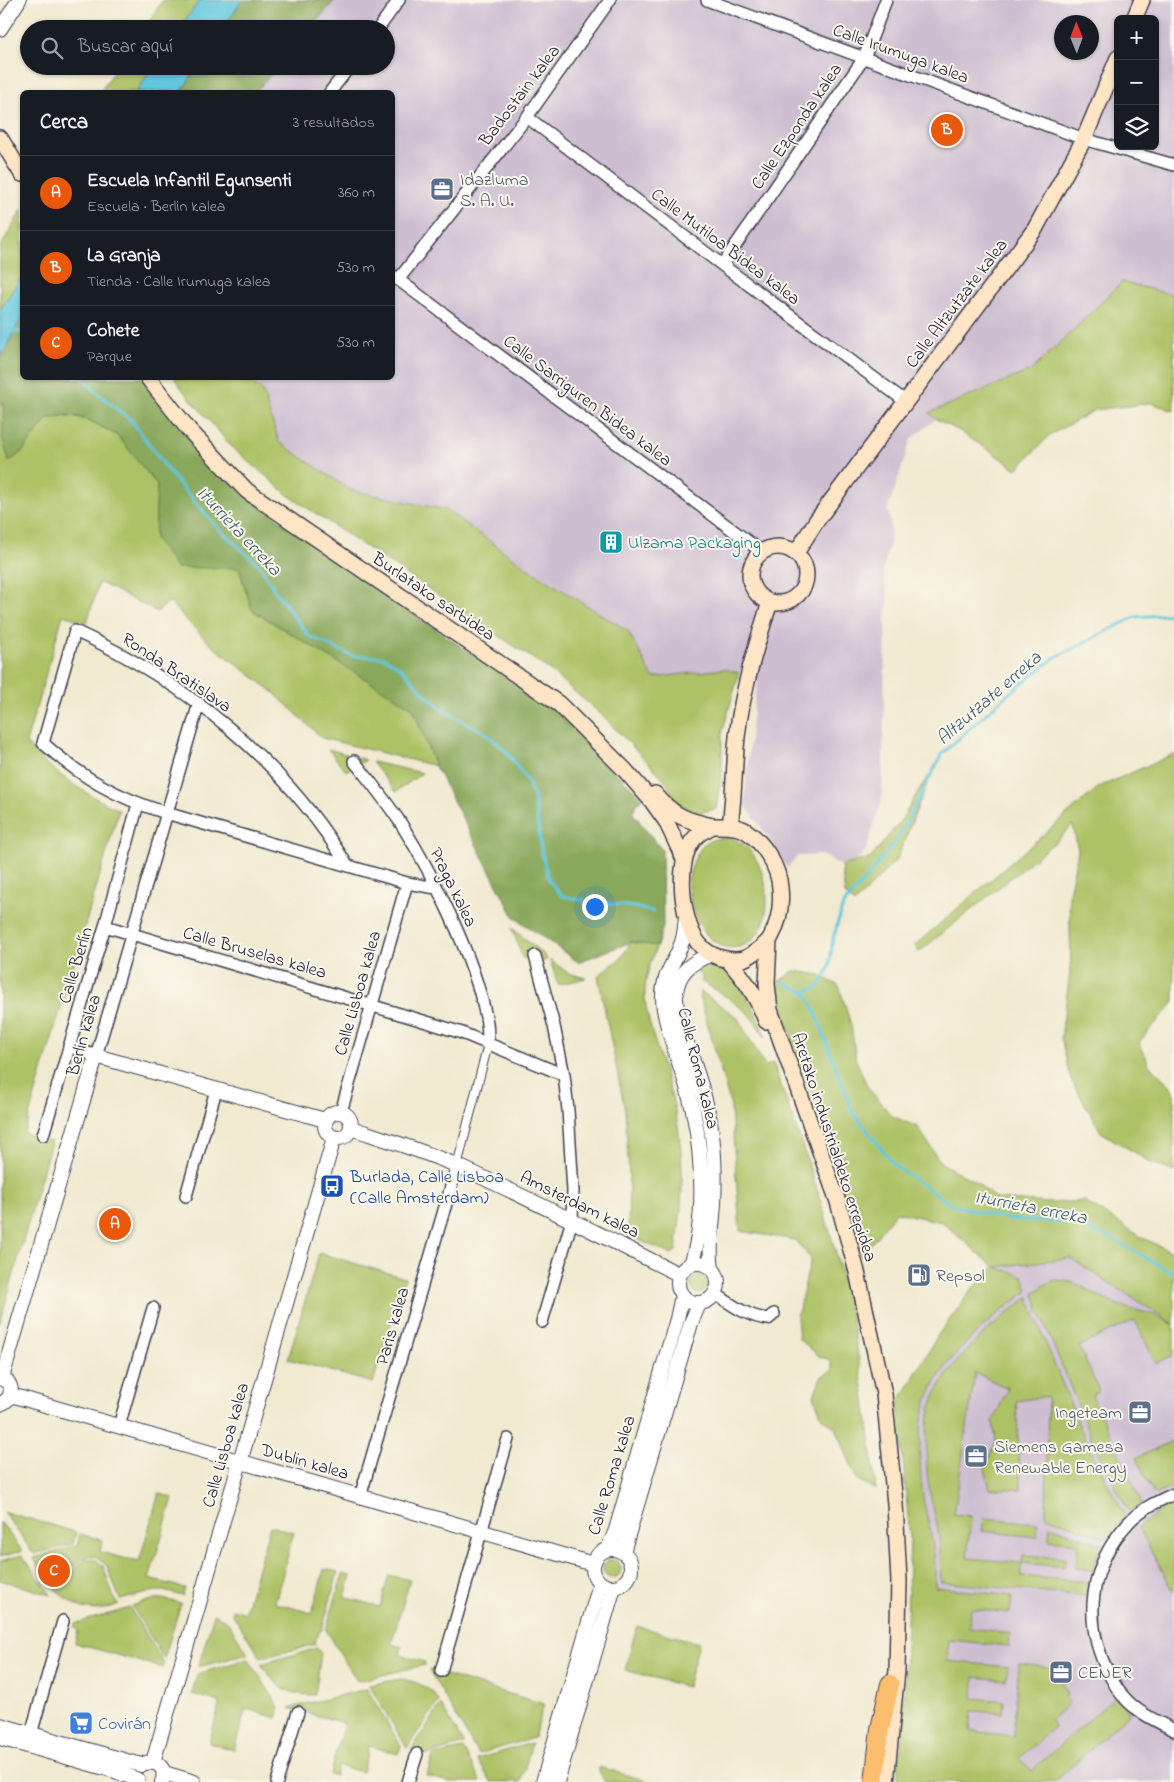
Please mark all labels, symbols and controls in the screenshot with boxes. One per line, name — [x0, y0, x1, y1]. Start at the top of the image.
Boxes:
north arrow — [1054, 15, 1099, 60]
map controls — [1114, 15, 1159, 150]
button: + — [1114, 15, 1159, 60]
street label: Calle Irumuga kalea — [828, 18, 972, 93]
search box — [20, 20, 395, 75]
icon: search — [38, 34, 66, 62]
text: Buscar aquí — [78, 34, 173, 61]
street label: Badostain kalea — [473, 40, 567, 153]
street label: Calle Ezponda kalea — [746, 59, 850, 196]
button: − — [1114, 60, 1159, 105]
button: layers — [1114, 105, 1159, 150]
text: Cerca — [40, 108, 88, 138]
text: 3 resultados — [293, 111, 375, 135]
pin: B — [931, 111, 963, 149]
text: Escuela Infantil Egunsenti — [87, 168, 292, 195]
place label: Idazluma S. A. U. — [460, 168, 529, 215]
office icon: Idazluma S. A. U. — [429, 176, 455, 202]
text: A — [51, 181, 61, 205]
text: 360 m — [338, 181, 375, 205]
street label: Calle Mutiloa Bidea kalea — [645, 183, 805, 313]
text: Escuela · Berlin kalea — [87, 195, 225, 219]
street label: Calle Altzutzate kalea — [900, 234, 1015, 375]
text: La Granja — [87, 243, 161, 270]
text: B — [51, 256, 61, 280]
text: 530 m — [336, 256, 375, 280]
text: Tienda · Calle Irumuga kalea — [87, 270, 270, 294]
text: Cohete — [87, 318, 139, 345]
street label: Calle Sarriguren Bidea kalea — [496, 329, 677, 475]
text: C — [52, 331, 60, 355]
text: 530 m — [336, 331, 375, 355]
text: Parque — [87, 345, 132, 369]
water label: Iturrieta erreka — [189, 481, 287, 583]
building icon: Ulzama Packaging — [598, 529, 624, 555]
place label: Ulzama Packaging — [628, 531, 761, 558]
street label: Burlatako sarbidea — [365, 546, 500, 649]
street label: Ronda Bratislava — [116, 627, 236, 720]
water label: Altzutzate erreka — [931, 645, 1049, 752]
street label: Praga kalea — [421, 844, 483, 932]
your location — [582, 894, 608, 920]
street label: Calle Bruselas kalea — [180, 921, 329, 987]
street label: Calle Berlín — [53, 924, 101, 1007]
street label: Calle Lisboa kalea — [329, 928, 389, 1059]
street label: Berlin kalea — [61, 992, 109, 1080]
street label: Calle Roma kalea — [669, 1005, 725, 1132]
street label: Aretako industrialdeko errepidea — [784, 1030, 882, 1266]
place label: Burlada, Calle Lisboa (Calle Amsterdam) — [349, 1165, 504, 1212]
street label: Amsterdam kalea — [515, 1165, 644, 1246]
bus stop icon: Burlada, Calle Lisboa (Calle Amsterdam) — [319, 1173, 345, 1199]
water label: Iturrieta erreka — [972, 1184, 1090, 1233]
pin: A — [99, 1205, 131, 1243]
fuel station icon: Repsol — [906, 1262, 932, 1288]
place label: Repsol — [936, 1264, 985, 1290]
street label: Paris kalea — [370, 1285, 417, 1369]
street label: Calle Lisboa kalea — [197, 1380, 257, 1511]
office icon: Ingeteam — [1127, 1399, 1153, 1425]
place label: Ingeteam — [1055, 1401, 1122, 1428]
street label: Calle Roma kalea — [582, 1412, 643, 1539]
place label: Siemens Gamesa Renewable Energy — [994, 1435, 1127, 1483]
street label: Dublin kalea — [256, 1438, 352, 1488]
office icon: Siemens Gamesa Renewable Energy — [963, 1443, 989, 1469]
pin: C — [38, 1552, 70, 1590]
office icon: CENER — [1048, 1659, 1074, 1685]
place label: CENER — [1078, 1661, 1132, 1687]
supermarket icon: Covirán — [68, 1710, 94, 1736]
place label: Covirán — [98, 1712, 151, 1738]

